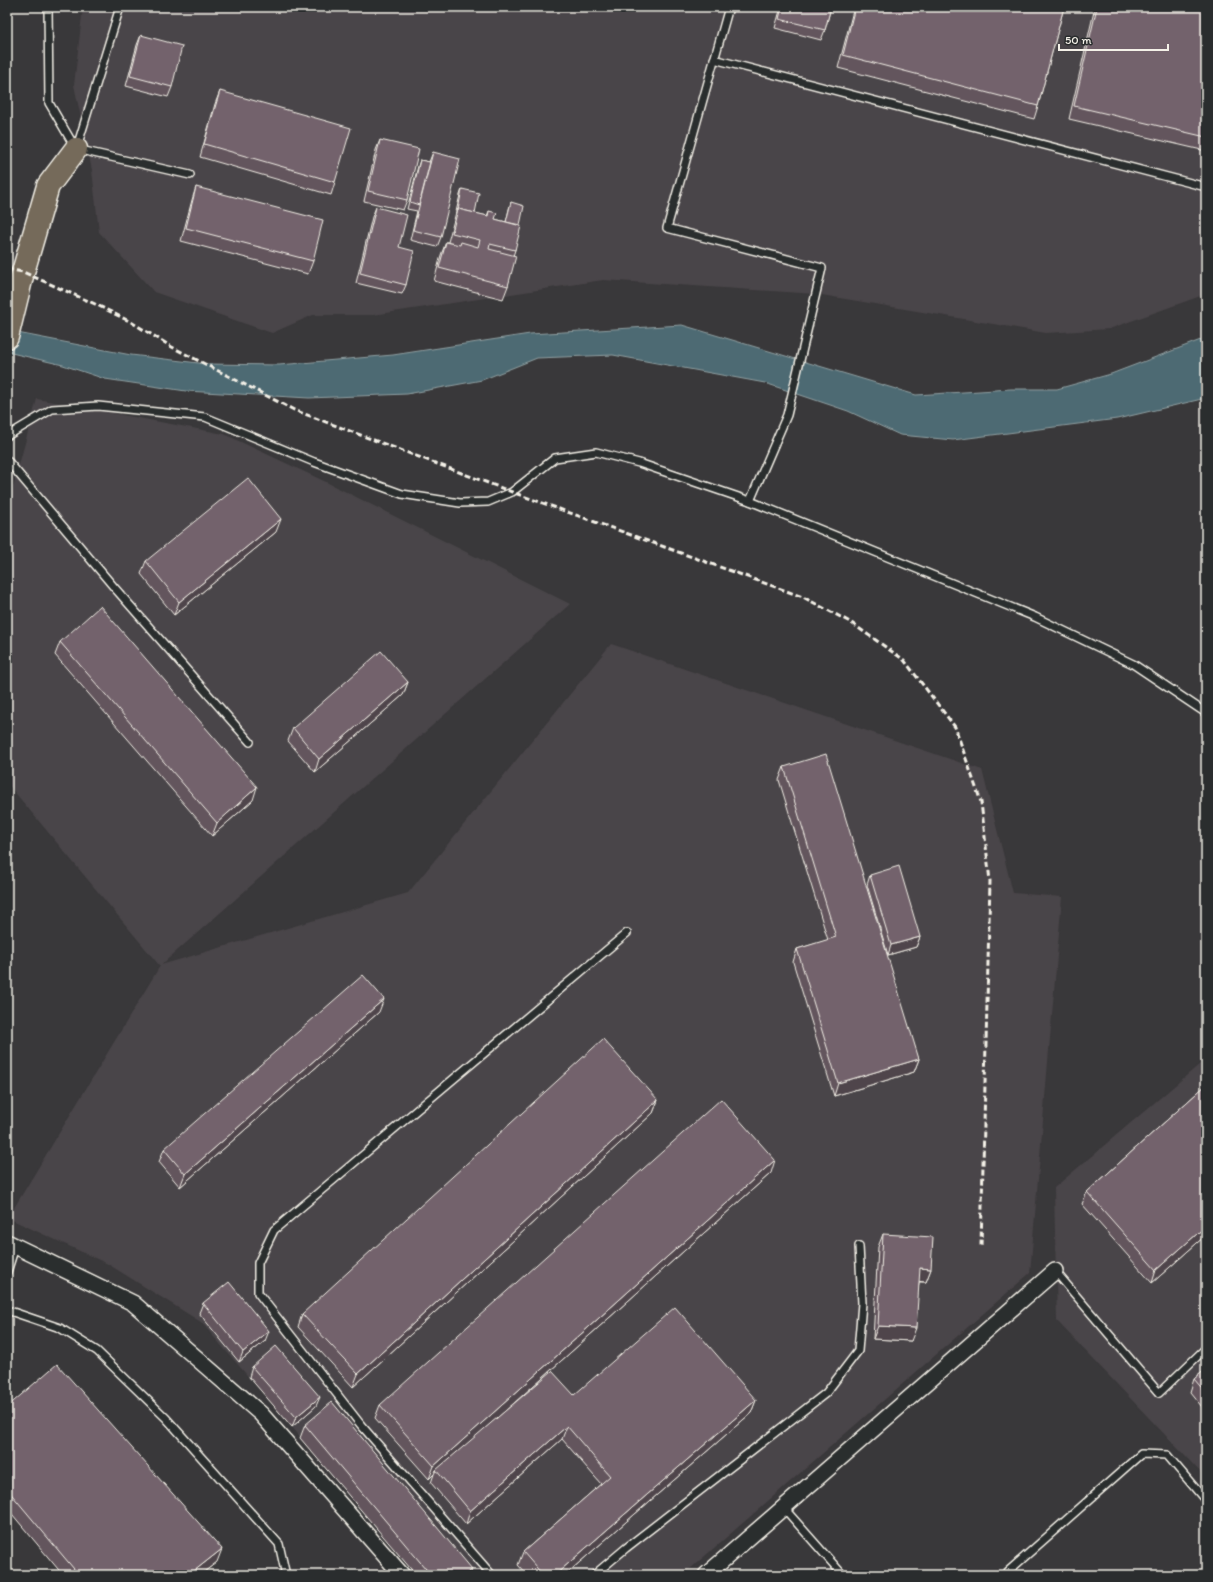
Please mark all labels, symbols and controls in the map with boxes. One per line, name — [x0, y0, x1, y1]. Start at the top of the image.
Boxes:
scale bar — [1059, 26, 1168, 52]
text: 50 m — [1065, 33, 1091, 47]

